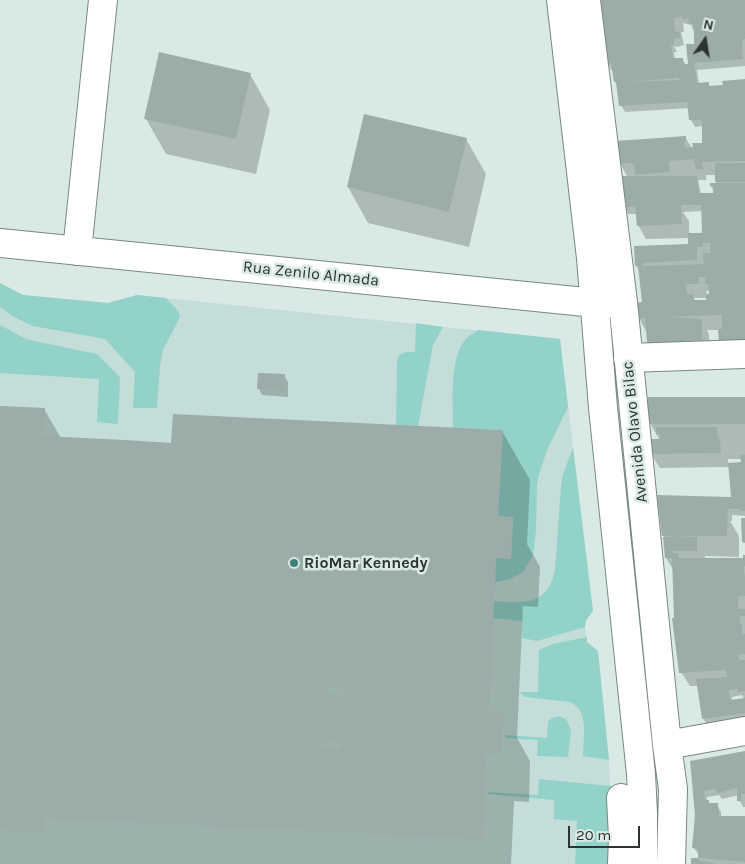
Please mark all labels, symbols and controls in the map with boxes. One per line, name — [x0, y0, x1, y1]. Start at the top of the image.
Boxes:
north arrow — [680, 15, 730, 65]
text: N — [702, 15, 715, 34]
street label: Rua Zenilo Almada — [242, 257, 380, 291]
street label: Avenida Olavo Bilac — [618, 360, 652, 504]
place label: RioMar Kennedy — [304, 553, 428, 573]
marker: RioMar Kennedy — [288, 557, 300, 569]
scale bar — [570, 816, 642, 848]
text: 20 m — [576, 826, 611, 844]

